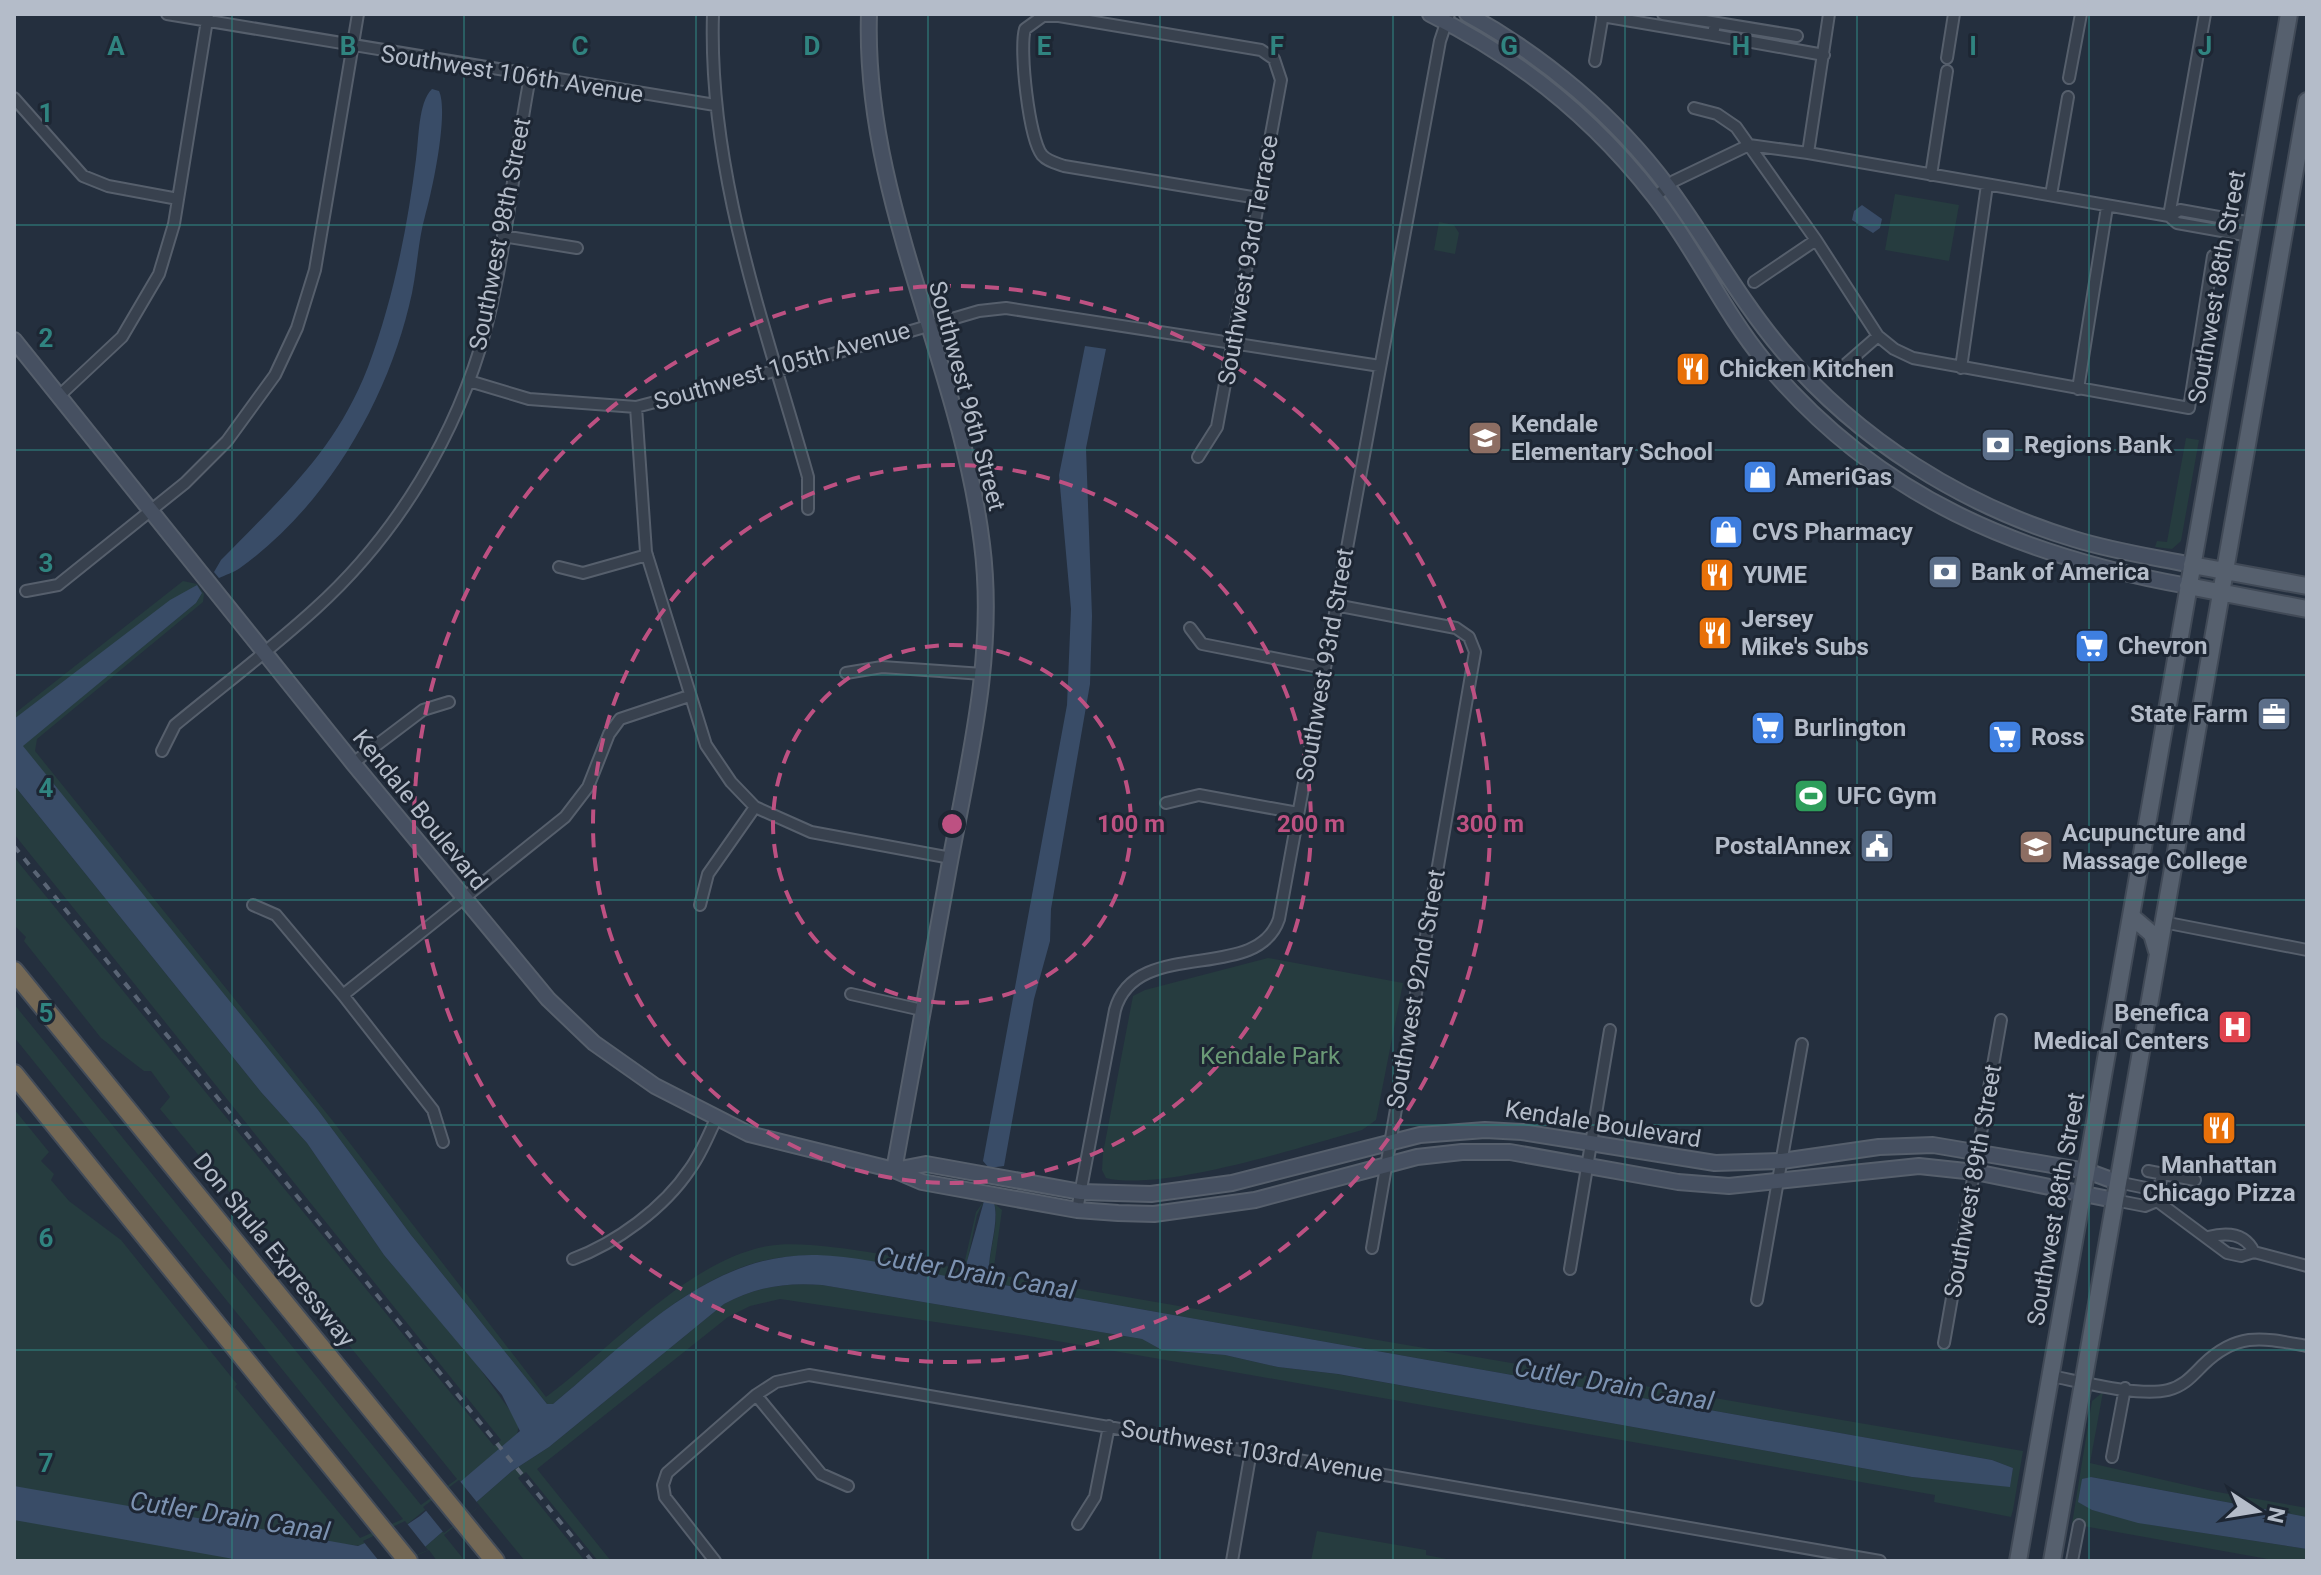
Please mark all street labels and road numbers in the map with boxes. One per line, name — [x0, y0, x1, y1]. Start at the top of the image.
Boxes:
street label: Southwest 106th Avenue — [379, 39, 645, 109]
street label: Southwest 98th Street — [464, 115, 536, 353]
street label: Southwest 93rd Terrace — [1212, 133, 1284, 387]
street label: Southwest 88th Street — [2183, 168, 2251, 406]
street label: Southwest 96th Street — [923, 278, 1011, 514]
street label: Southwest 105th Avenue — [651, 316, 913, 416]
street label: Southwest 93rd Street — [1291, 546, 1359, 784]
street label: Kendale Boulevard — [347, 724, 493, 896]
street label: Southwest 92nd Street — [1381, 867, 1451, 1111]
street label: Southwest 89th Street — [1939, 1062, 2007, 1300]
street label: Southwest 88th Street — [2022, 1090, 2090, 1328]
street label: Kendale Boulevard — [1503, 1095, 1703, 1153]
street label: Don Shula Expressway — [187, 1148, 361, 1353]
street label: Southwest 103rd Avenue — [1119, 1414, 1385, 1488]

